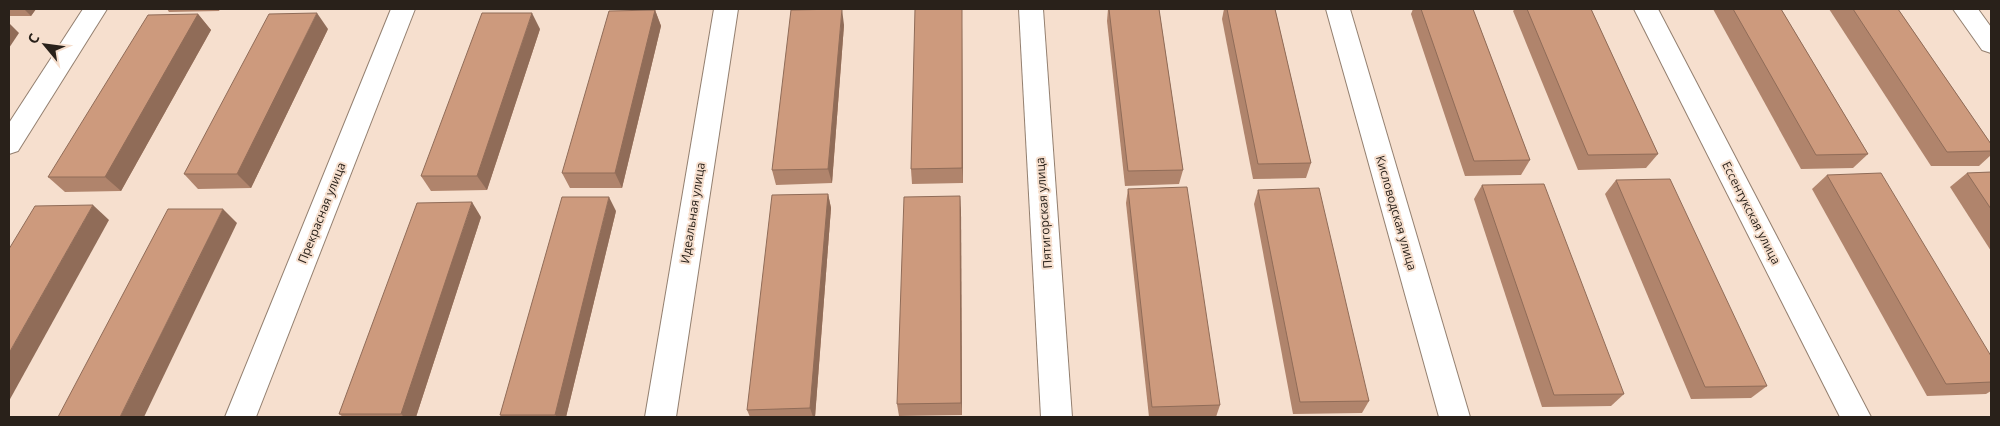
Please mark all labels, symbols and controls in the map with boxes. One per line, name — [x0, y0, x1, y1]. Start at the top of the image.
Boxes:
north arrow — [20, 20, 70, 70]
text: С — [23, 30, 44, 47]
street label: Кисловодская улица — [1372, 153, 1421, 272]
street label: Пятигорская улица — [1031, 157, 1056, 269]
street label: Ессентукская улица — [1718, 158, 1785, 267]
street label: Прекрасная улица — [294, 160, 350, 266]
street label: Идеальная улица — [676, 161, 709, 265]

